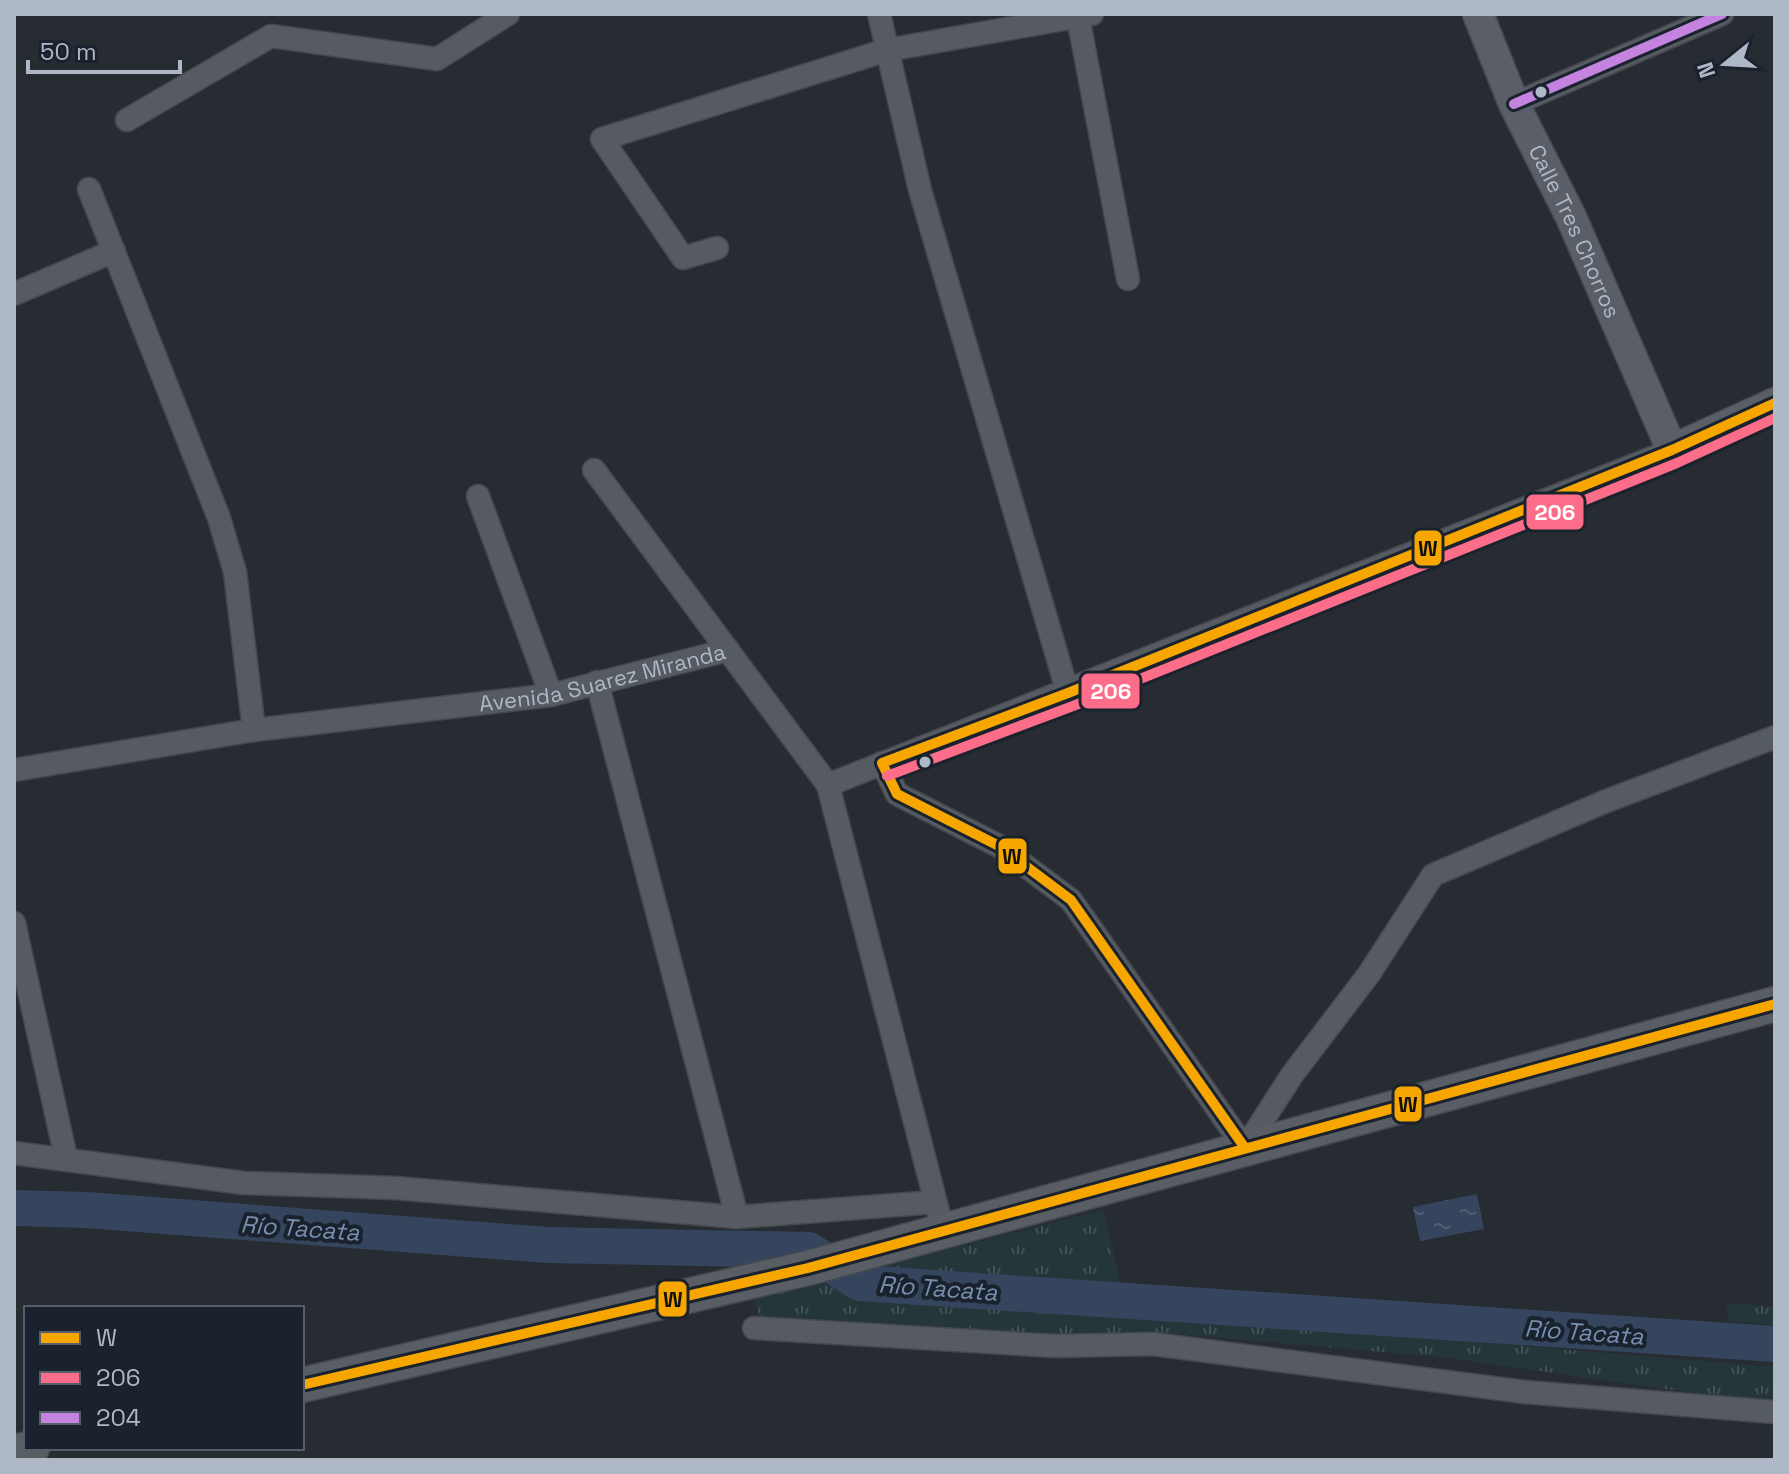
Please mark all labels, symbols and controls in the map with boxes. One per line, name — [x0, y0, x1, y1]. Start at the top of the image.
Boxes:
scale bar — [28, 24, 180, 74]
north arrow — [1685, 24, 1765, 104]
text: 50 m — [40, 36, 97, 67]
text: N — [1690, 59, 1722, 82]
unlabelled marker — [1533, 84, 1549, 100]
street label: Calle Tres Chorros — [1523, 140, 1627, 322]
line badge: 206 — [1525, 493, 1585, 531]
text: 206 — [1535, 498, 1575, 526]
line badge: W — [1413, 529, 1443, 567]
text: W — [1418, 534, 1438, 562]
street label: Avenida Suarez Miranda — [478, 637, 729, 717]
line badge: 206 — [1080, 672, 1141, 710]
text: 206 — [1091, 677, 1131, 705]
unlabelled marker — [917, 754, 933, 770]
line badge: W — [997, 837, 1028, 875]
text: W — [1002, 842, 1022, 870]
line badge: W — [1393, 1085, 1423, 1123]
text: W — [1398, 1090, 1418, 1118]
water label: Río Tacata — [240, 1208, 361, 1248]
water label: Río Tacata — [878, 1268, 999, 1308]
line badge: W — [657, 1280, 688, 1318]
text: W — [663, 1285, 683, 1313]
legend — [24, 1306, 304, 1450]
water label: Río Tacata — [1524, 1312, 1645, 1352]
text: W — [96, 1322, 117, 1353]
text: 206 — [96, 1362, 141, 1393]
text: 204 — [96, 1402, 141, 1433]

